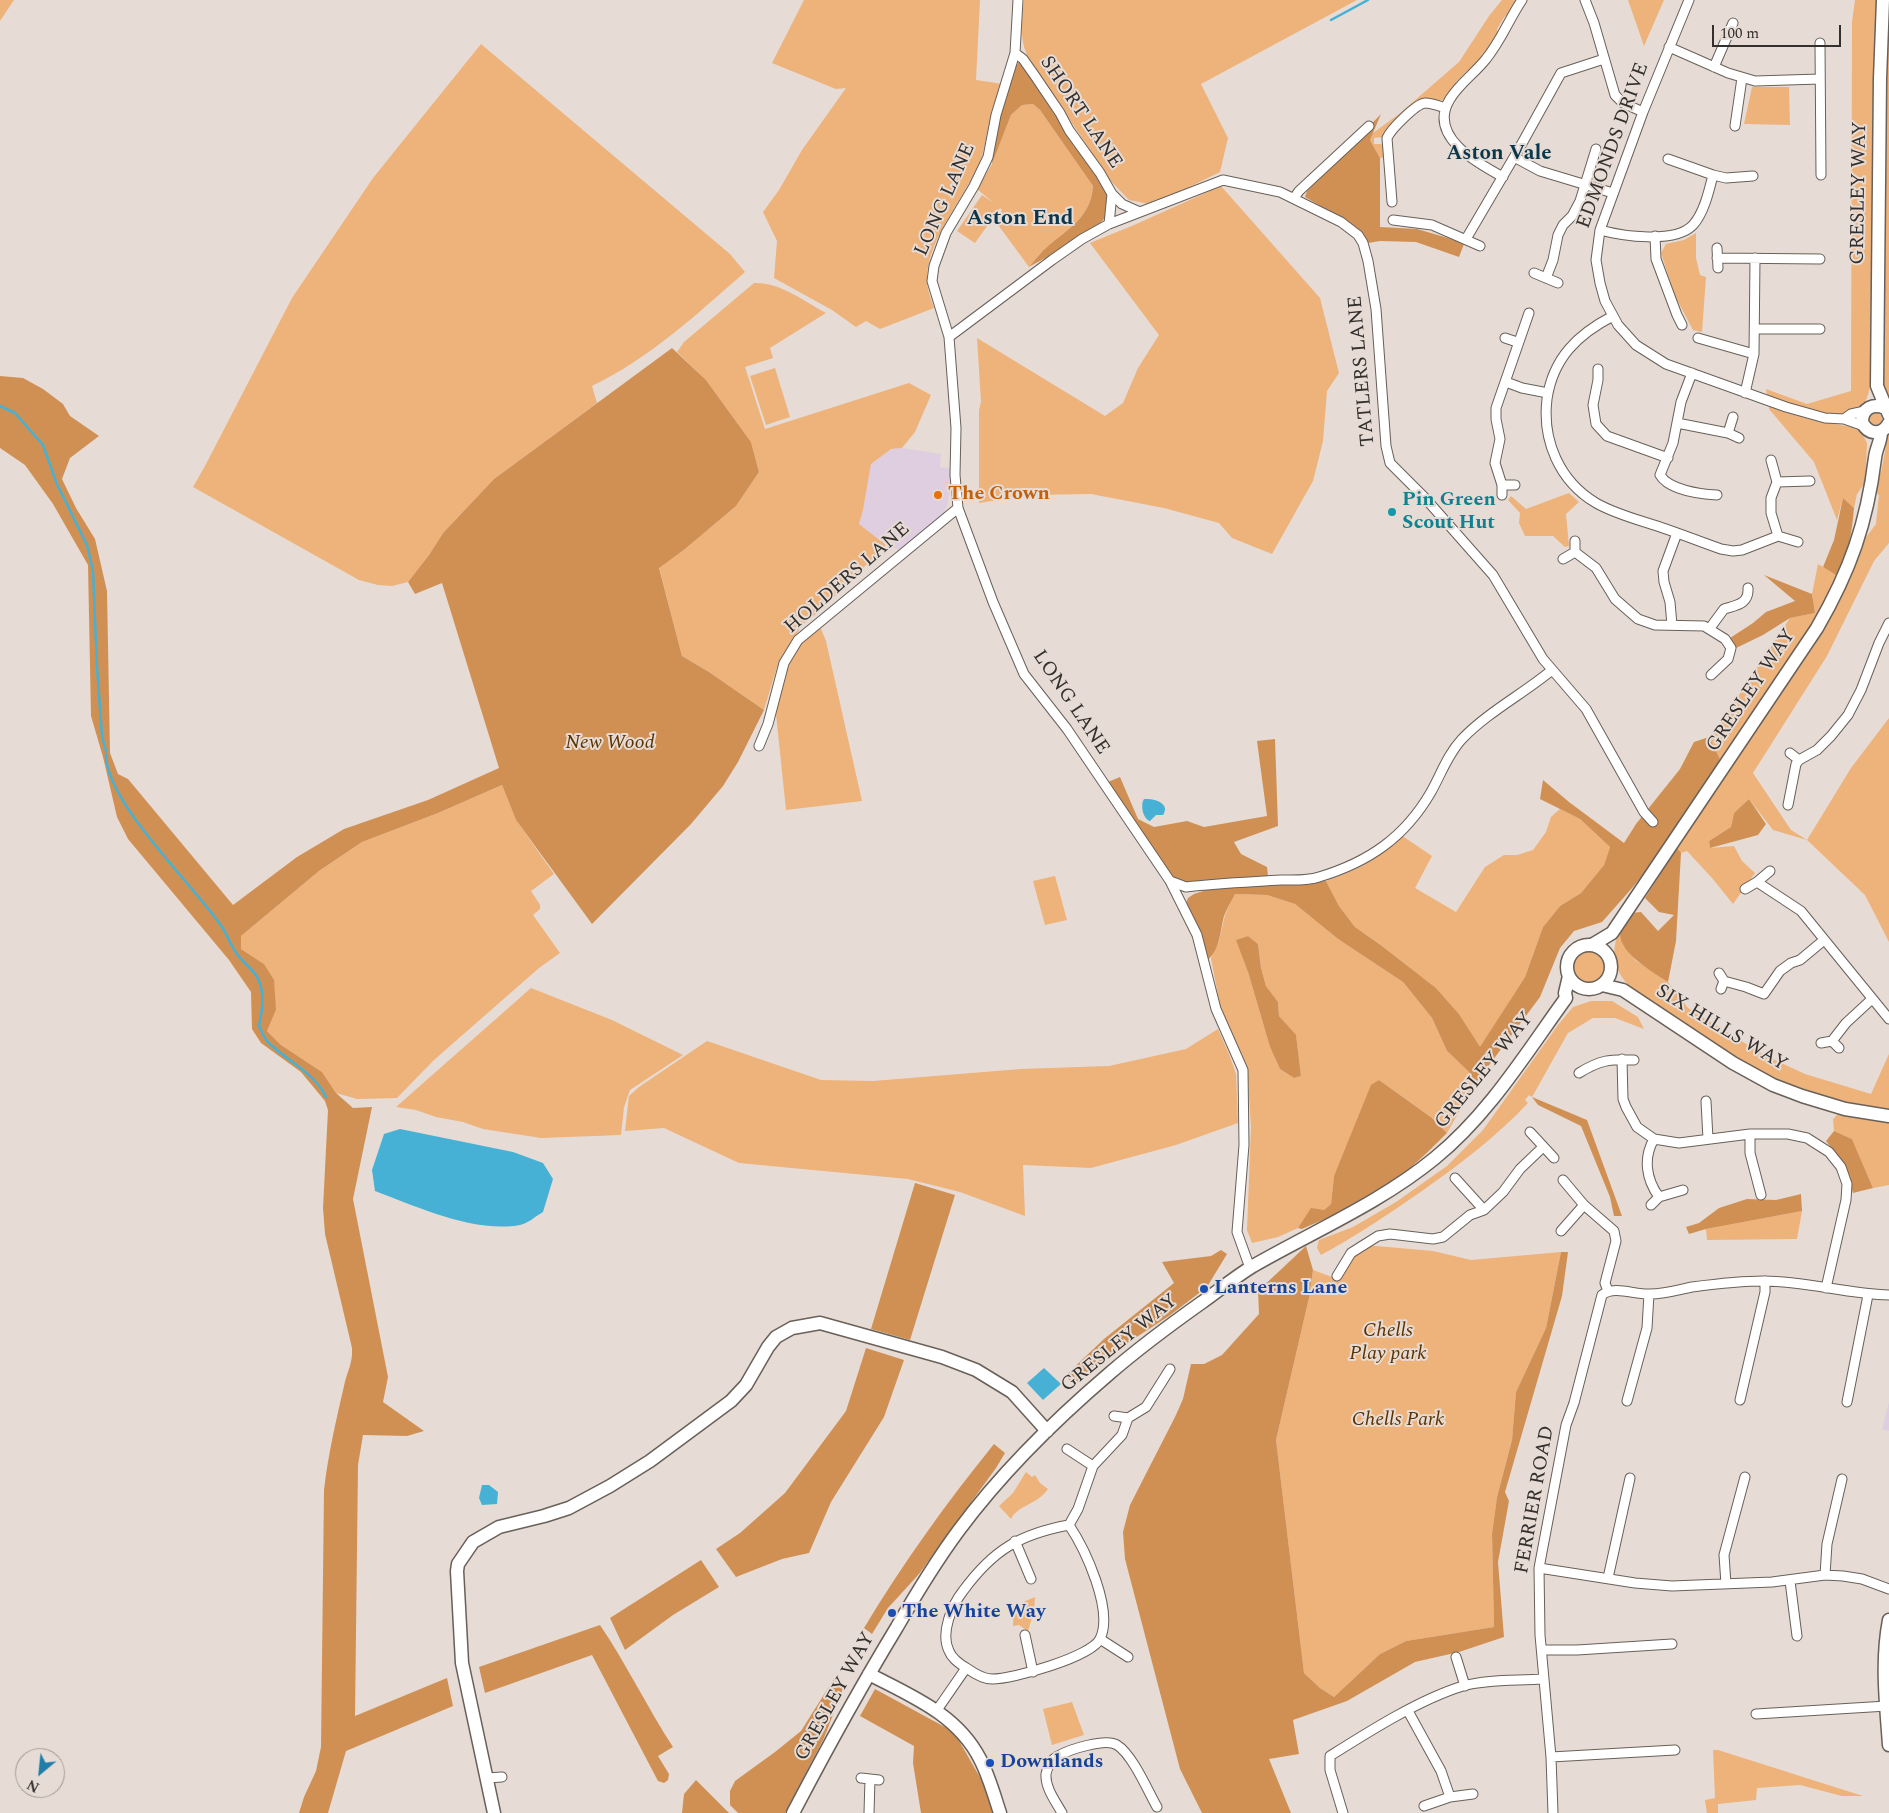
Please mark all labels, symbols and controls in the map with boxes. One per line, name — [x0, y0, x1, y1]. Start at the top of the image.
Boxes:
scale bar — [1714, 15, 1843, 47]
text: 100 m — [1720, 22, 1759, 45]
street label: SHORT LANE — [1034, 52, 1126, 174]
street label: EDMONDS DRIVE — [1573, 60, 1655, 232]
street label: GRESLEY WAY — [1847, 121, 1873, 265]
street label: LONG LANE — [910, 140, 982, 260]
district label: Aston Vale — [1446, 142, 1552, 168]
district label: Aston End — [966, 207, 1074, 233]
street label: TATLERS LANE — [1344, 295, 1382, 447]
place label: The Crown — [948, 483, 1050, 507]
marker: The Crown — [932, 489, 944, 501]
place label: Pin Green Scout Hut — [1402, 489, 1496, 536]
marker: Pin Green Scout Hut — [1386, 506, 1398, 518]
street label: HOLDERS LANE — [780, 518, 916, 640]
street label: GRESLEY WAY — [1702, 625, 1802, 757]
street label: LONG LANE — [1026, 646, 1114, 760]
park label: New Wood — [565, 732, 655, 756]
street label: SIX HILLS WAY — [1651, 980, 1791, 1078]
street label: GRESLEY WAY — [1431, 1008, 1539, 1134]
place label: Lanterns Lane — [1214, 1277, 1347, 1301]
marker: Lanterns Lane — [1198, 1283, 1210, 1295]
street label: GRESLEY WAY — [1057, 1290, 1183, 1398]
park label: Chells Play park — [1349, 1320, 1427, 1367]
park label: Chells Park — [1352, 1409, 1444, 1433]
street label: FERRIER ROAD — [1511, 1424, 1561, 1576]
place label: The White Way — [902, 1601, 1046, 1625]
marker: The White Way — [886, 1607, 898, 1619]
street label: GRESLEY WAY — [791, 1628, 881, 1766]
north arrow — [15, 1748, 65, 1798]
place label: Downlands — [1000, 1751, 1104, 1775]
marker: Downlands — [984, 1757, 996, 1769]
text: N — [23, 1774, 43, 1798]

